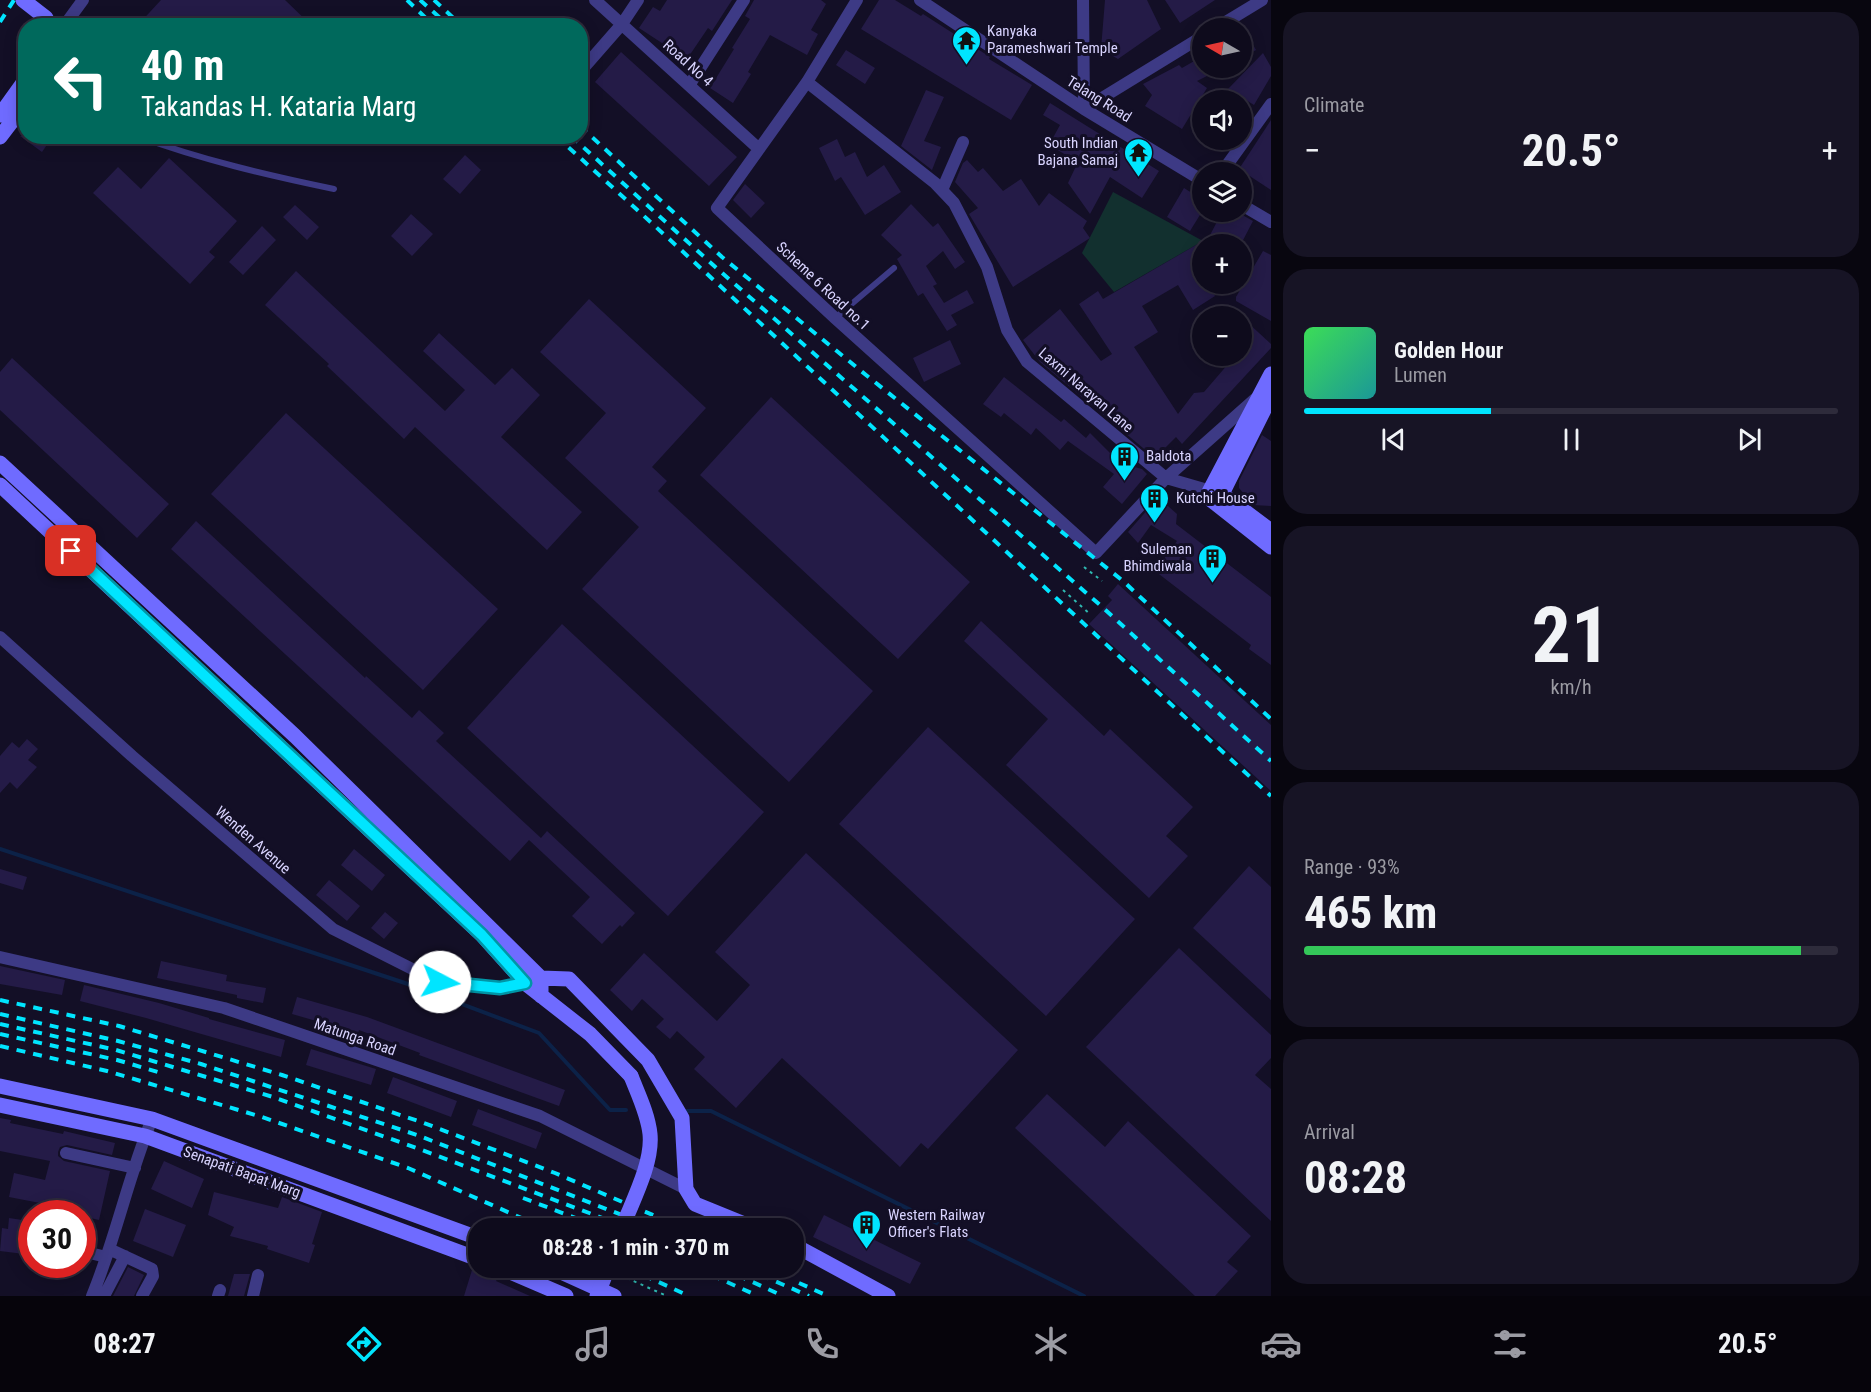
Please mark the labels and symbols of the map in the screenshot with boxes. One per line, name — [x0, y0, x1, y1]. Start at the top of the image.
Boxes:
north arrow — [1192, 18, 1252, 78]
place label: Kanyaka Parameshwari Temple — [987, 22, 1118, 57]
temple icon: Kanyaka Parameshwari Temple — [950, 24, 982, 66]
street label: Road No 4 — [659, 36, 717, 90]
street label: Telang Road — [1063, 72, 1135, 126]
place label: South Indian Bajana Samaj — [1037, 134, 1118, 169]
temple icon: South Indian Bajana Samaj — [1123, 136, 1155, 178]
street label: Scheme 6 Road no.1 — [773, 238, 873, 334]
street label: Laxmi Narayan Lane — [1035, 344, 1137, 436]
building icon: Baldota — [1109, 440, 1141, 482]
place label: Baldota — [1146, 447, 1191, 465]
building icon: Kutchi House — [1139, 482, 1171, 524]
place label: Kutchi House — [1176, 489, 1255, 507]
pin — [45, 525, 96, 576]
place label: Suleman Bhimdiwala — [1123, 540, 1192, 575]
building icon: Suleman Bhimdiwala — [1197, 542, 1229, 584]
street label: Wenden Avenue — [212, 802, 294, 878]
position arrow — [408, 950, 472, 1014]
street label: Matunga Road — [312, 1015, 398, 1059]
street label: Senapati Bapat Marg — [181, 1142, 303, 1202]
speed limit sign: 30 — [18, 1200, 96, 1278]
place label: Western Railway Officer's Flats — [888, 1206, 985, 1241]
building icon: Western Railway Officer's Flats — [851, 1208, 883, 1250]

